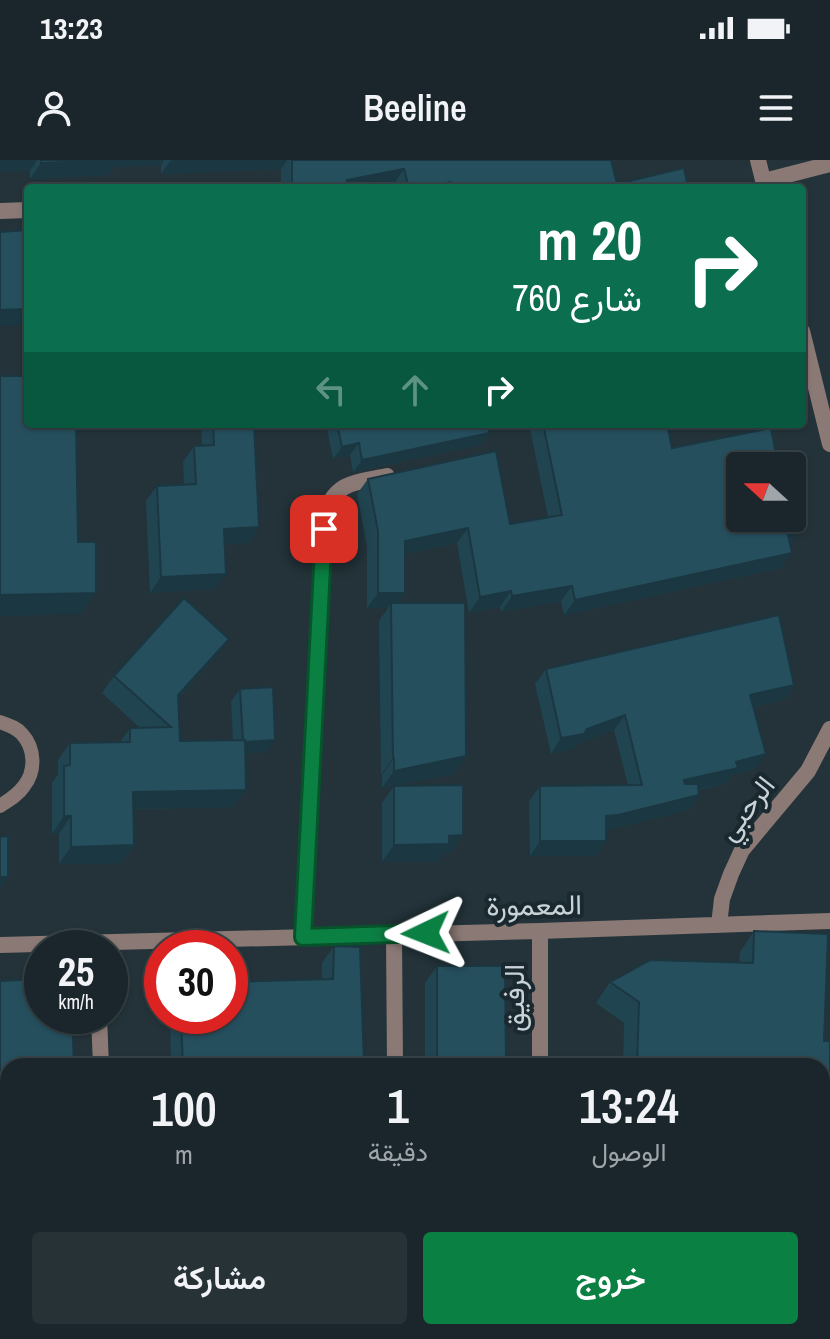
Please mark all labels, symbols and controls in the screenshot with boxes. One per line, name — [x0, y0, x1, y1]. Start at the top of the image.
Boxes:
text: 13:23 — [40, 8, 103, 48]
text: Beeline — [363, 84, 467, 132]
icon: person — [32, 86, 76, 130]
icon: menu — [754, 86, 798, 130]
text: 20 m — [537, 202, 642, 277]
icon: right — [670, 216, 774, 320]
text: شارع 760 — [512, 274, 642, 322]
icon: left — [309, 368, 353, 412]
icon: ahead — [393, 368, 437, 412]
icon: right — [477, 368, 521, 412]
north arrow — [726, 452, 806, 532]
map controls — [726, 452, 806, 532]
pin — [290, 495, 358, 563]
icon: arrive — [302, 507, 346, 551]
street label: الرحبي — [709, 768, 786, 851]
street label: المعمورة — [486, 885, 582, 925]
position arrow — [384, 891, 468, 975]
speed limit sign: 30 — [144, 930, 248, 1034]
text: 25 — [58, 945, 94, 998]
street label: الرفيق — [495, 964, 533, 1032]
text: km/h — [58, 988, 94, 1015]
text: 1 — [387, 1073, 409, 1138]
text: 13:24 — [579, 1073, 679, 1138]
text: 100 — [151, 1076, 217, 1141]
text: دقيقة — [368, 1134, 428, 1169]
text: الوصول — [591, 1134, 667, 1169]
text: m — [175, 1137, 193, 1172]
button: مشاركة — [32, 1232, 407, 1324]
button: خروج — [423, 1232, 798, 1324]

